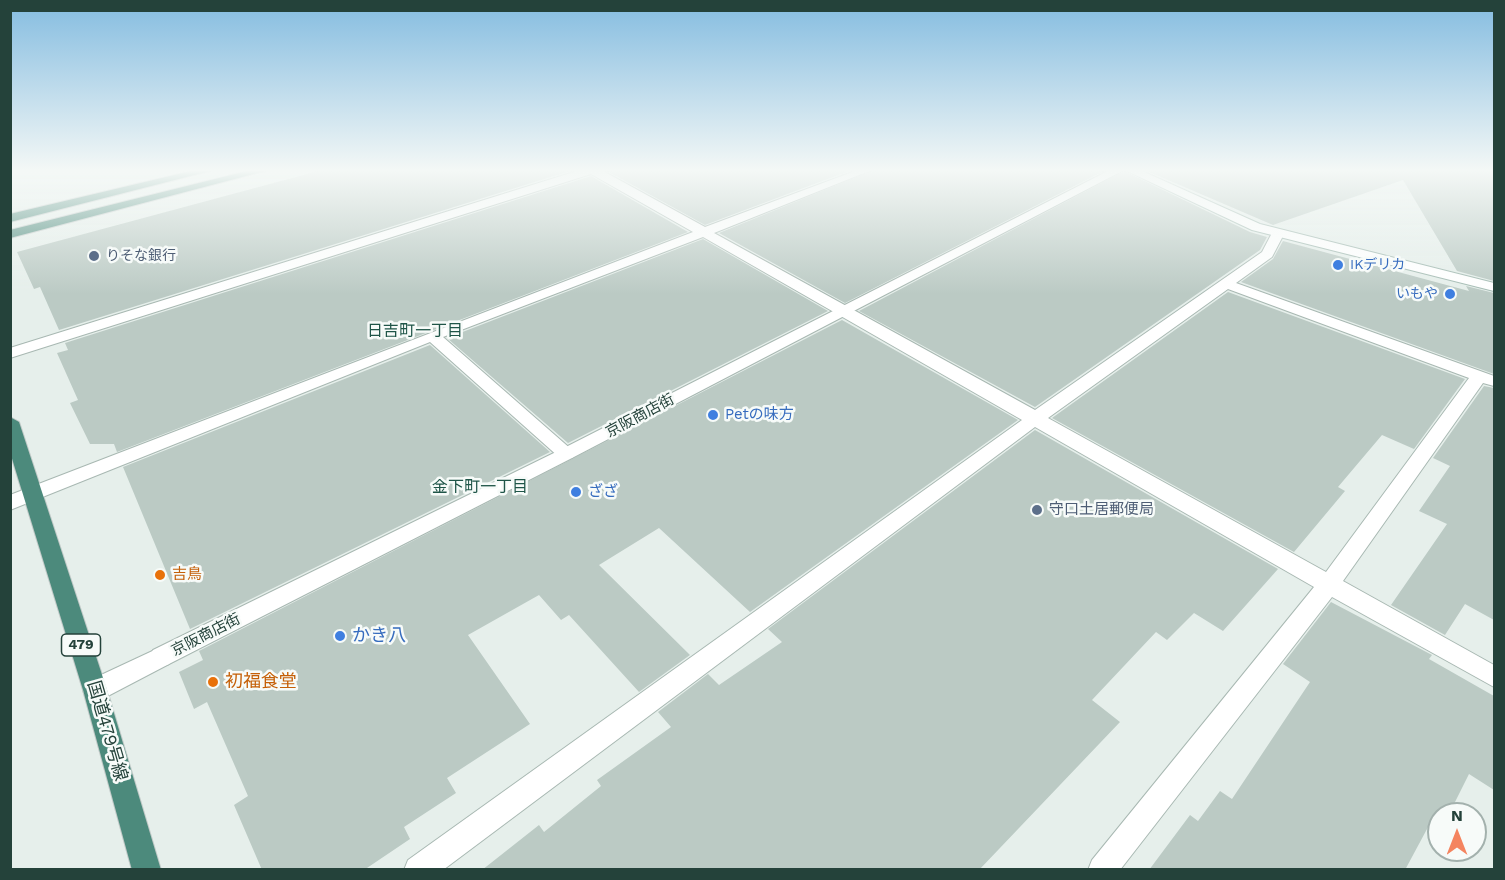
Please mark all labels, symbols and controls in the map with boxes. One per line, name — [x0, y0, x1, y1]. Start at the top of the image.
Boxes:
place label: りそな銀行 — [106, 248, 176, 264]
marker: りそな銀行 — [87, 249, 101, 263]
place label: IKデリカ — [1350, 257, 1405, 273]
marker: IKデリカ — [1331, 258, 1345, 272]
place label: いもや — [1396, 286, 1438, 302]
marker: いもや — [1443, 287, 1457, 301]
district label: 日吉町一丁目 — [367, 321, 463, 341]
street label: 京阪商店街 — [603, 390, 677, 442]
place label: Petの味方 — [725, 406, 794, 424]
marker: Petの味方 — [706, 408, 720, 422]
district label: 金下町一丁目 — [432, 477, 528, 497]
place label: ざざ — [588, 483, 618, 501]
marker: ざざ — [569, 485, 583, 499]
place label: 守口土居郵便局 — [1049, 501, 1154, 519]
marker: 守口土居郵便局 — [1030, 503, 1044, 517]
place label: 吉鳥 — [172, 566, 202, 584]
marker: 吉鳥 — [153, 568, 167, 582]
street label: 京阪商店街 — [169, 610, 243, 660]
place label: かき八 — [352, 625, 406, 647]
marker: かき八 — [333, 629, 347, 643]
road number: 479 — [62, 634, 100, 656]
place label: 初福食堂 — [225, 671, 297, 693]
marker: 初福食堂 — [206, 675, 220, 689]
street label: 国道479号線 — [82, 678, 132, 784]
north arrow — [1427, 802, 1487, 862]
text: N — [1451, 806, 1463, 825]

